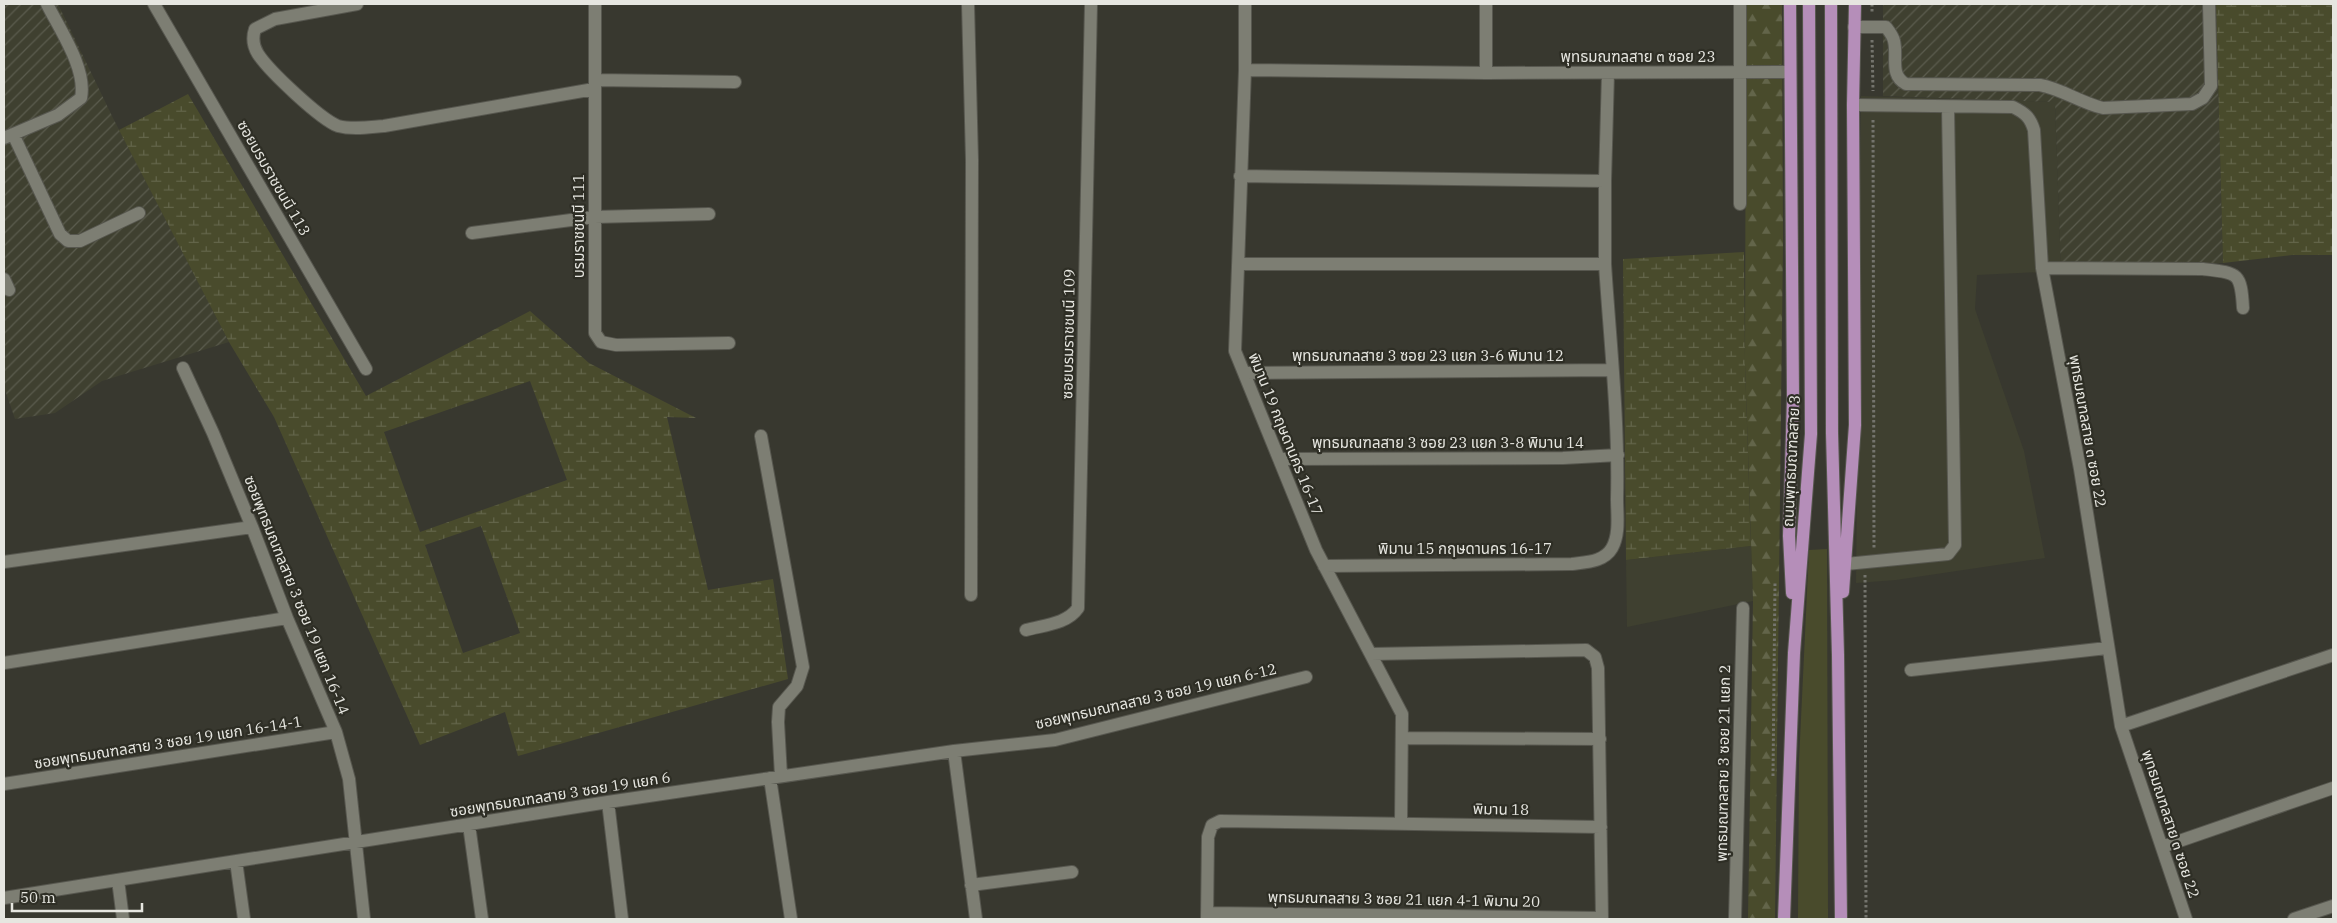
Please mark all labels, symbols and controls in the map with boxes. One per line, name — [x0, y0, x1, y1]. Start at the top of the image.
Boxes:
street label: พุทธมณฑลสาย ๓ ซอย 23 — [1561, 47, 1715, 66]
street label: ซอยบรมราชชนนี 113 — [233, 117, 315, 239]
street label: บรมราชชนนี 111 — [569, 174, 588, 278]
street label: ซอยบรมราชชนนี 109 — [1057, 269, 1079, 399]
street label: พุทธมณฑลสาย 3 ซอย 23 แยก 3-6 พิมาน 12 — [1292, 346, 1564, 365]
street label: พิมาน 19 กฤษดานคร 16-17 — [1245, 350, 1327, 518]
street label: พุทธมณฑลสาย ๓ ซอย 22 — [2065, 353, 2111, 509]
street label: ถนนพุทธมณฑลสาย 3 — [1778, 395, 1804, 527]
street label: พุทธมณฑลสาย 3 ซอย 23 แยก 3-8 พิมาน 14 — [1312, 433, 1584, 452]
street label: ซอยพุทธมณฑลสาย 3 ซอย 19 แยก 16-14 — [240, 473, 354, 717]
street label: พิมาน 15 กฤษดานคร 16-17 — [1378, 539, 1552, 558]
street label: ซอยพุทธมณฑลสาย 3 ซอย 19 แยก 6-12 — [1033, 659, 1279, 733]
street label: พุทธมณฑลสาย 3 ซอย 21 แยก 2 — [1712, 664, 1734, 862]
street label: ซอยพุทธมณฑลสาย 3 ซอย 19 แยก 16-14-1 — [33, 711, 303, 773]
street label: พุทธมณฑลสาย ๓ ซอย 22 — [2138, 747, 2204, 901]
street label: ซอยพุทธมณฑลสาย 3 ซอย 19 แยก 6 — [448, 767, 672, 821]
street label: พิมาน 18 — [1473, 799, 1529, 819]
scale bar — [12, 880, 142, 912]
street label: พุทธมณฑลสาย 3 ซอย 21 แยก 4-1 พิมาน 20 — [1268, 887, 1540, 911]
text: 50 m — [20, 888, 56, 907]

